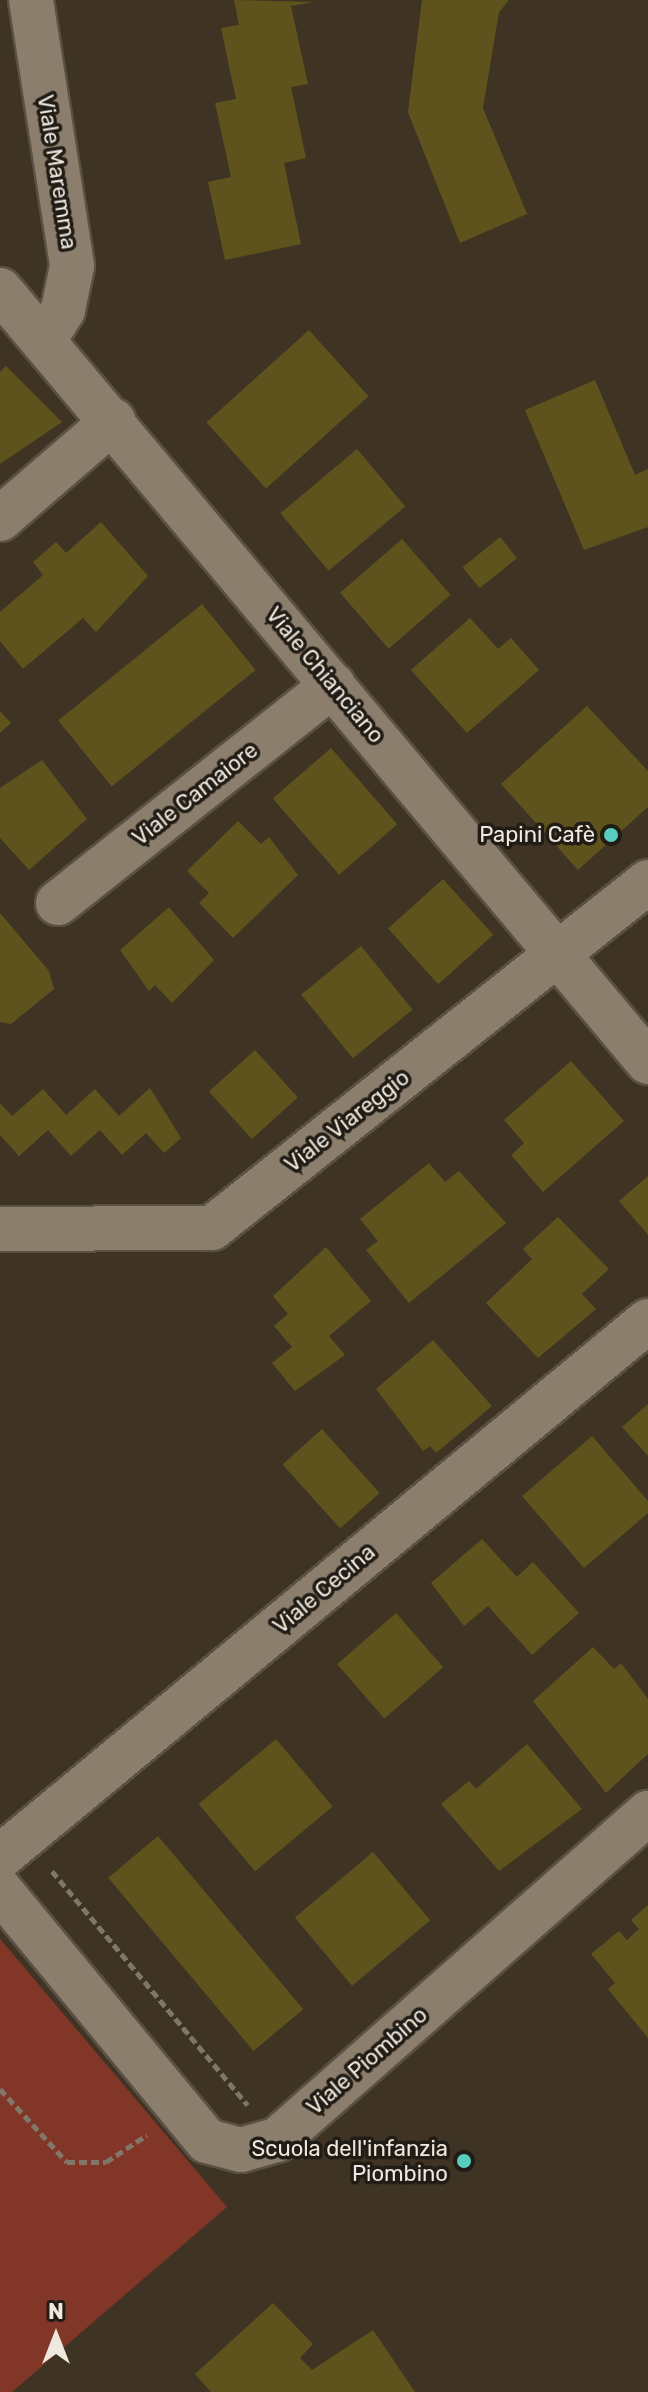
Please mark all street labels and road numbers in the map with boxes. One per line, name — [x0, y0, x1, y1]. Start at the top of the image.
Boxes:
street label: Viale Maremma — [32, 93, 82, 251]
street label: Viale Chianciano — [260, 602, 390, 748]
street label: Viale Camaiore — [127, 737, 263, 851]
street label: Viale Viareggio — [279, 1064, 415, 1178]
street label: Viale Cecina — [268, 1539, 380, 1639]
street label: Viale Piombino — [301, 2002, 433, 2120]

